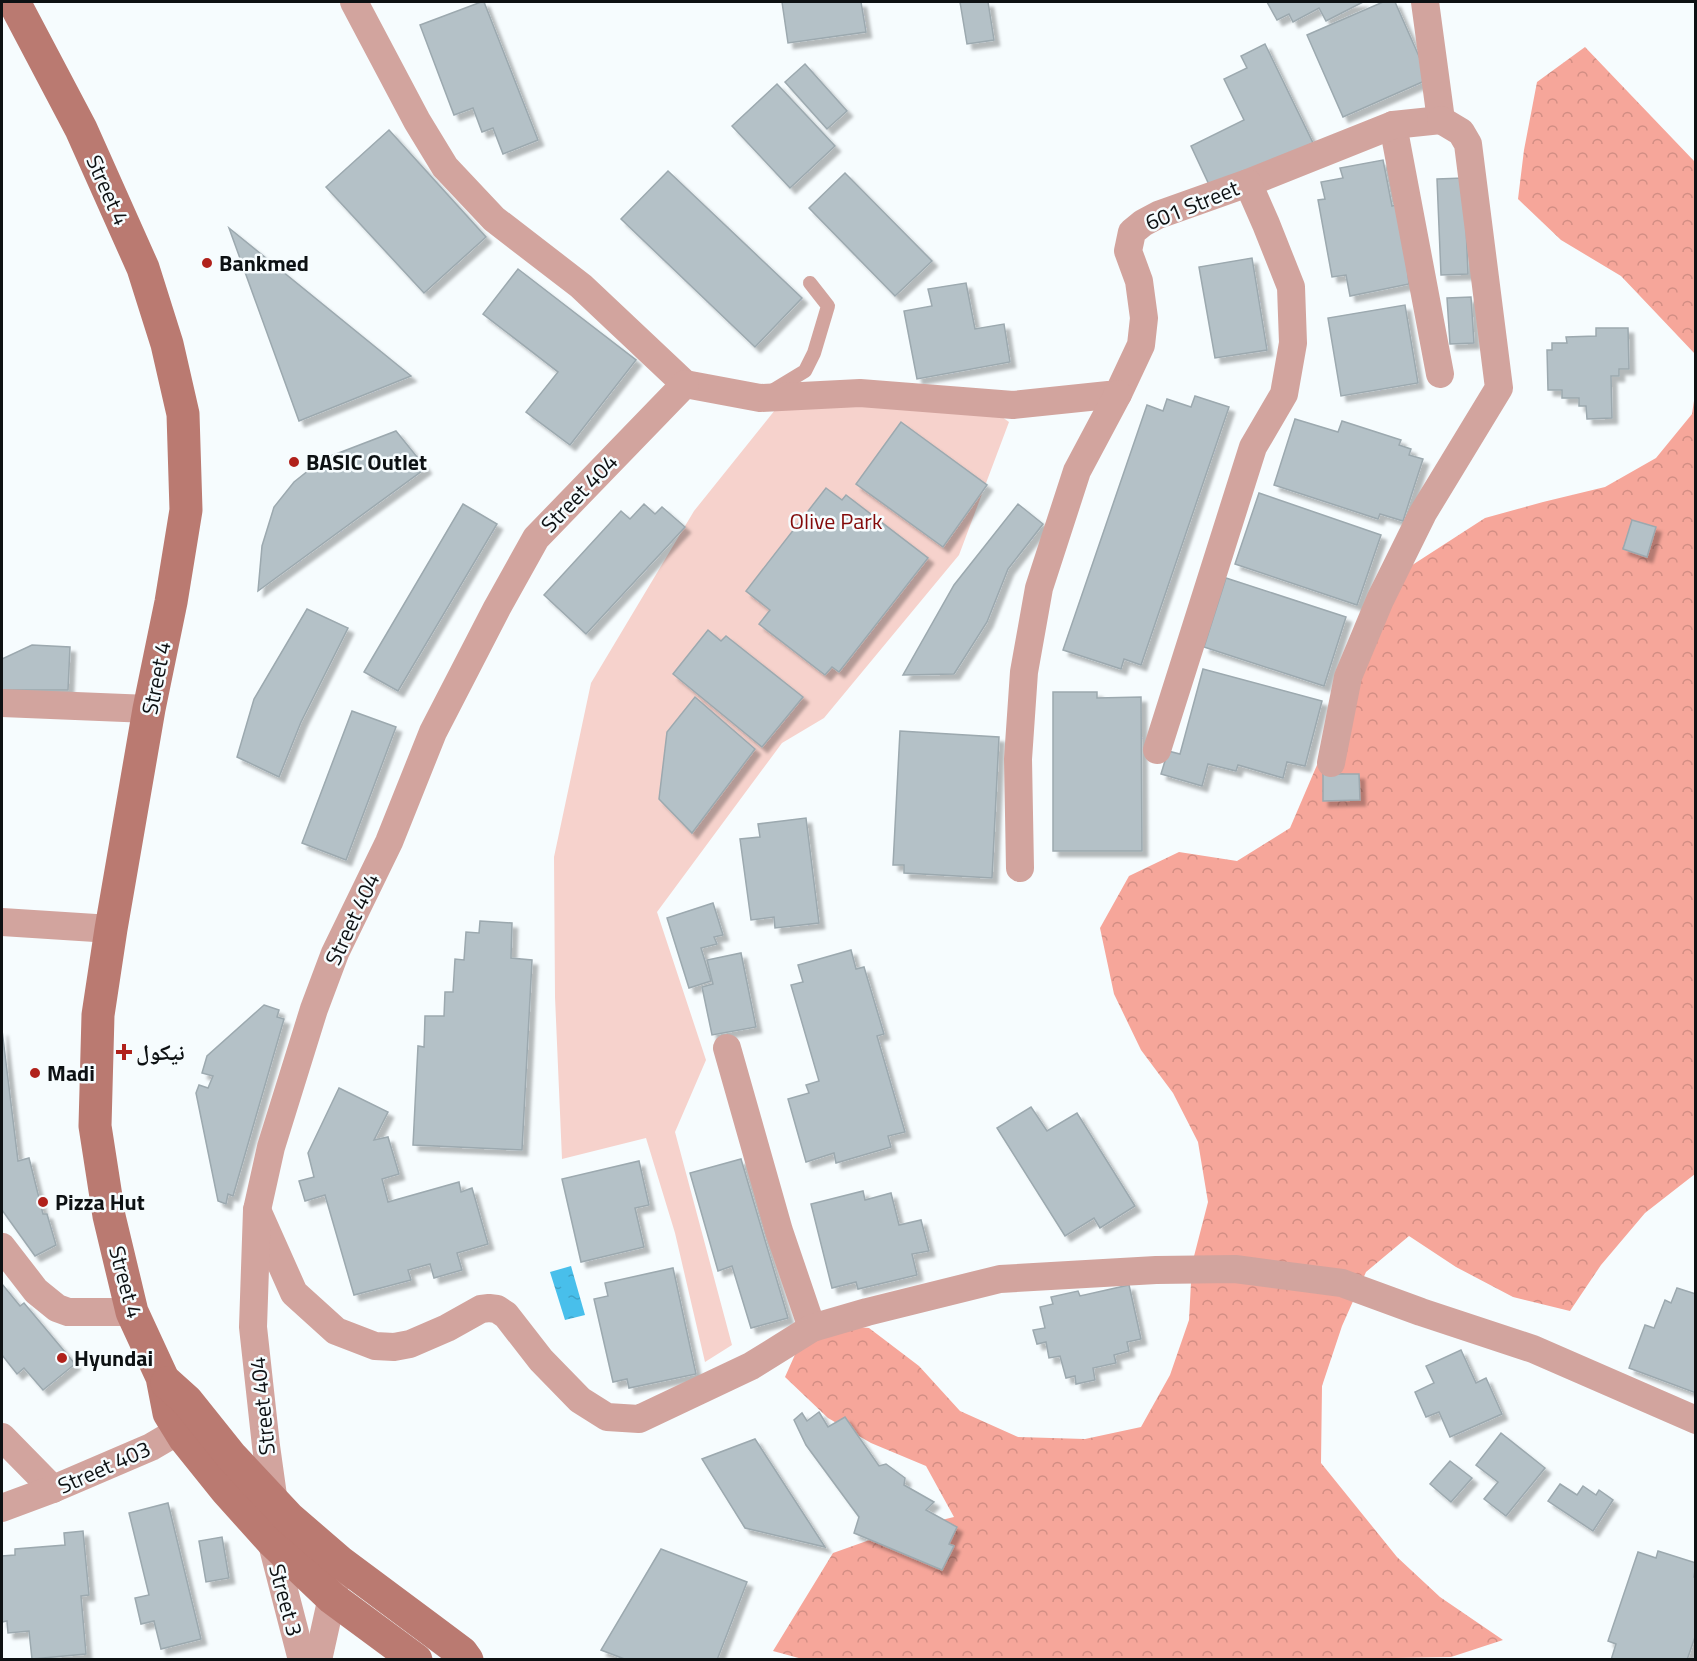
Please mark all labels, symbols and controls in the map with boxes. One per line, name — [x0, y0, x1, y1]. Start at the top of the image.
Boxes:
street label: Street 4 — [77, 149, 139, 231]
street label: 601 Street — [1140, 171, 1244, 239]
place label: Bankmed — [219, 246, 309, 280]
marker: Bankmed — [200, 256, 214, 270]
place label: BASIC Outlet — [306, 445, 427, 479]
street label: Street 404 — [533, 446, 625, 540]
marker: BASIC Outlet — [287, 455, 301, 469]
park label: Olive Park — [790, 504, 883, 538]
street label: Street 4 — [132, 638, 180, 718]
street label: Street 404 — [316, 867, 388, 971]
place label: نيكول — [136, 1035, 184, 1069]
marker: نيكول — [117, 1045, 131, 1059]
place label: Madi — [47, 1056, 95, 1090]
marker: Madi — [28, 1066, 42, 1080]
place label: Pizza Hut — [55, 1185, 145, 1219]
marker: Pizza Hut — [36, 1195, 50, 1209]
street label: Street 4 — [100, 1242, 152, 1322]
place label: Hyundai — [74, 1341, 153, 1375]
marker: Hyundai — [55, 1351, 69, 1365]
street label: Street 404 — [240, 1355, 284, 1457]
street label: Street 403 — [52, 1431, 156, 1503]
street label: Street 3 — [260, 1560, 312, 1640]

